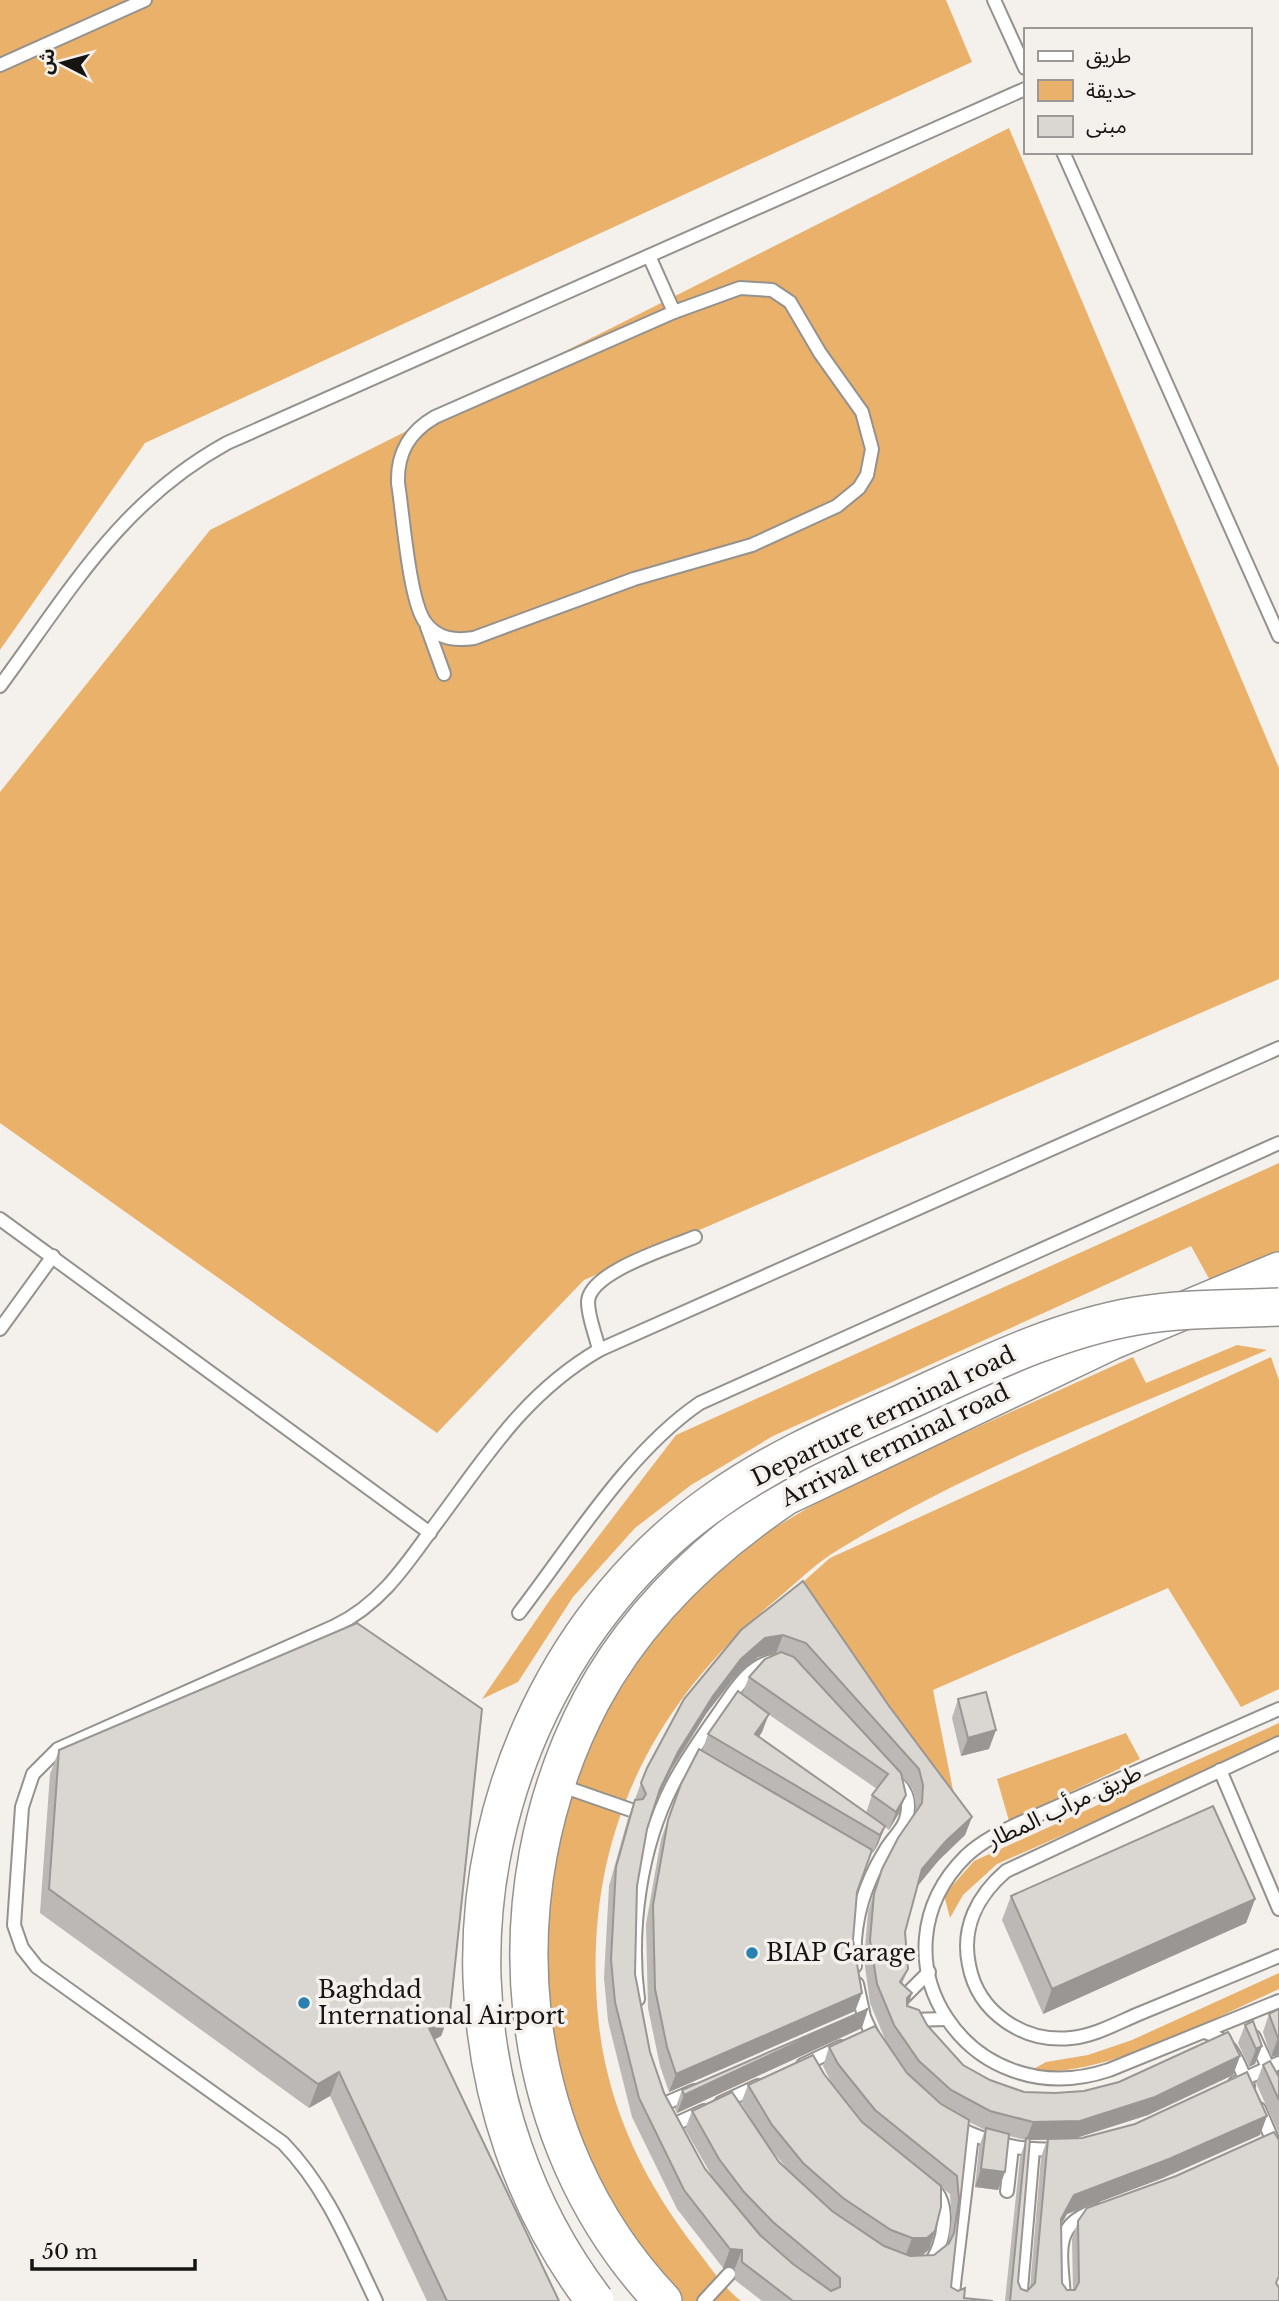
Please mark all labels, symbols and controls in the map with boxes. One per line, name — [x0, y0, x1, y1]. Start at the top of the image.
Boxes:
north arrow — [28, 28, 98, 98]
legend — [1024, 28, 1251, 154]
text: طريق — [1086, 43, 1131, 69]
text: ش — [34, 47, 59, 75]
text: حديقة — [1086, 78, 1136, 104]
text: مبنى — [1086, 113, 1127, 139]
street label: Departure terminal road — [747, 1340, 1019, 1492]
street label: Arrival terminal road — [776, 1378, 1014, 1513]
street label: طريق مرأب المطار — [981, 1758, 1146, 1855]
place label: BIAP Garage — [766, 1939, 916, 1967]
marker: BIAP Garage — [744, 1945, 760, 1961]
place label: Baghdad International Airport — [318, 1976, 565, 2030]
marker: Baghdad International Airport — [296, 1995, 312, 2011]
scale bar — [32, 2228, 194, 2272]
text: 50 m — [42, 2239, 98, 2265]

